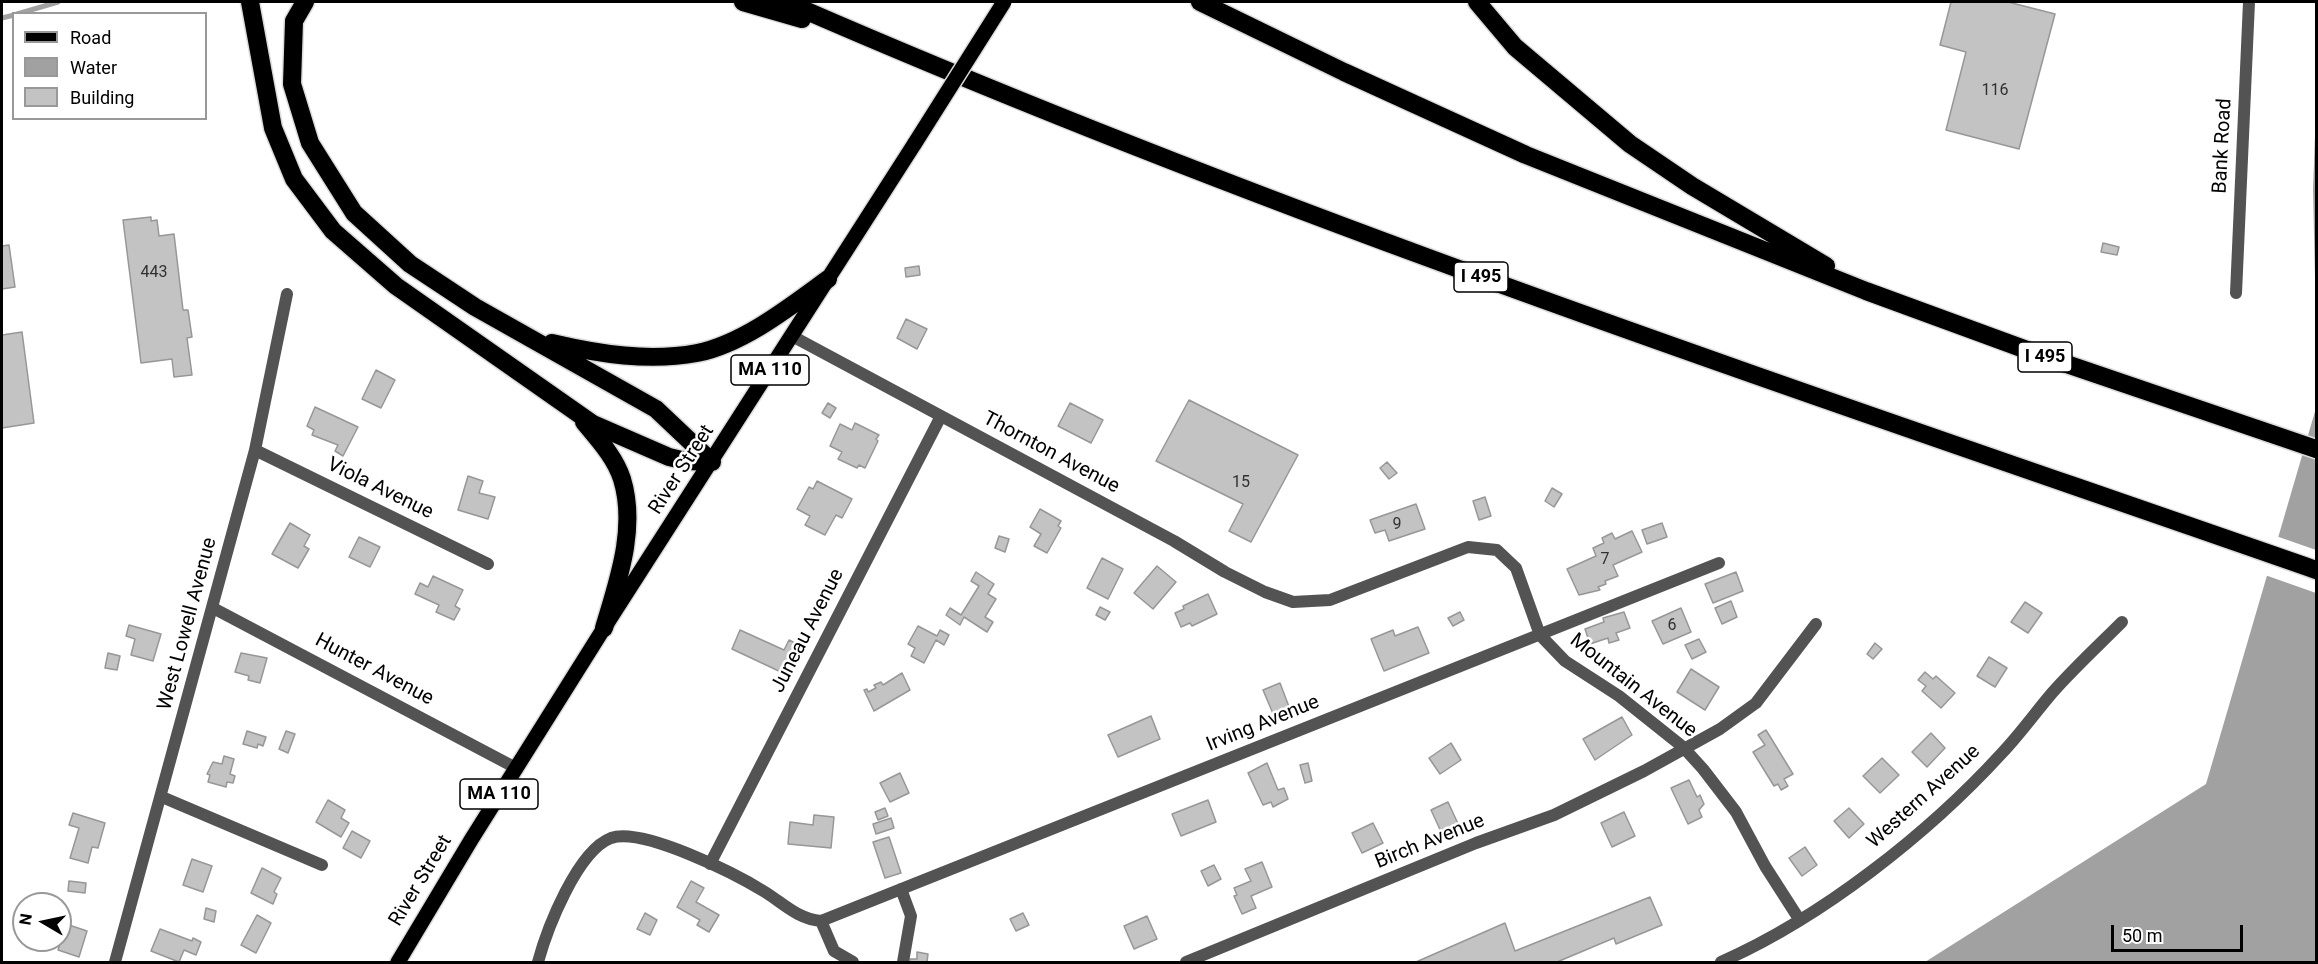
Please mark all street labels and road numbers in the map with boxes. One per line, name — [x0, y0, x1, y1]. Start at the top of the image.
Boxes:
street label: Bank Road — [2209, 98, 2237, 194]
road number: I 495 — [1454, 262, 1508, 292]
road number: I 495 — [2018, 342, 2072, 372]
road number: MA 110 — [731, 355, 809, 385]
street label: Thornton Avenue — [979, 407, 1123, 499]
street label: River Street — [644, 421, 720, 519]
street label: Viola Avenue — [323, 453, 437, 525]
street label: West Lowell Avenue — [153, 535, 223, 713]
street label: Juneau Avenue — [766, 565, 850, 697]
street label: Hunter Avenue — [311, 629, 437, 711]
street label: Mountain Avenue — [1565, 629, 1701, 743]
street label: Irving Avenue — [1203, 690, 1323, 758]
street label: Western Avenue — [1863, 740, 1985, 854]
road number: MA 110 — [460, 779, 538, 809]
street label: Birch Avenue — [1372, 809, 1488, 875]
street label: River Street — [384, 831, 458, 931]

